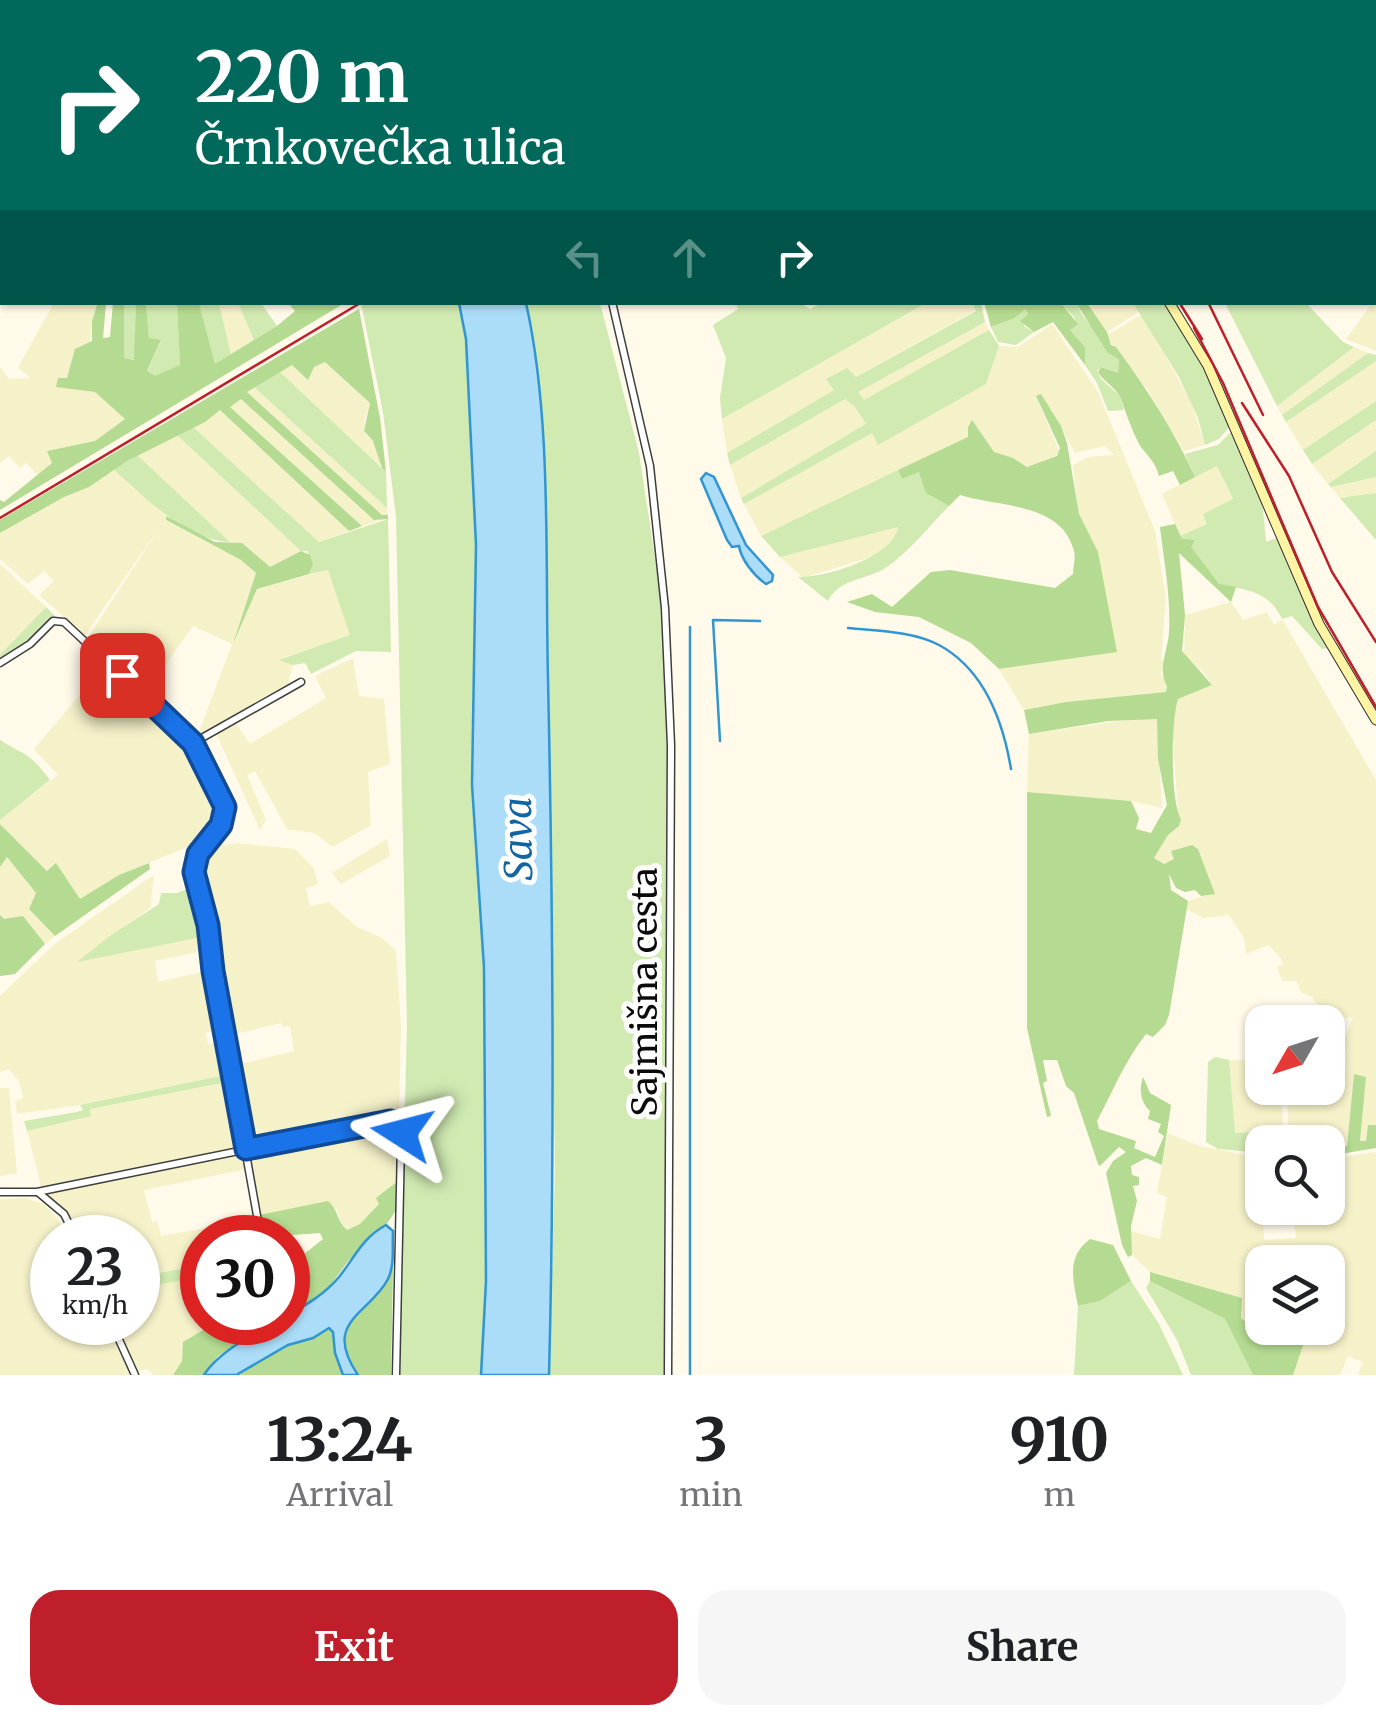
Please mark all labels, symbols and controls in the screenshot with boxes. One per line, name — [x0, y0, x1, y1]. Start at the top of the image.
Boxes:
text: 220 m — [195, 33, 409, 121]
icon: right — [30, 40, 160, 170]
text: Črnkovečka ulica — [195, 120, 566, 176]
icon: left — [557, 230, 612, 285]
icon: ahead — [662, 230, 717, 285]
icon: right — [767, 230, 822, 285]
pin — [80, 633, 165, 718]
icon: arrive — [95, 648, 150, 703]
water label: Sava — [494, 797, 542, 881]
street label: Sajmišna cesta — [623, 867, 667, 1117]
north arrow — [1245, 1005, 1345, 1105]
map controls — [1245, 1005, 1345, 1345]
position arrow — [350, 1081, 454, 1185]
button: search — [1245, 1125, 1345, 1225]
speed limit sign: 30 — [180, 1215, 310, 1345]
text: 23 — [67, 1236, 123, 1299]
button: layers — [1245, 1245, 1345, 1345]
text: km/h — [62, 1289, 128, 1321]
text: 13:24 — [267, 1402, 413, 1477]
text: 3 — [694, 1402, 728, 1477]
text: 910 — [1009, 1402, 1109, 1477]
text: Arrival — [286, 1475, 393, 1515]
text: min — [679, 1475, 743, 1515]
text: m — [1043, 1475, 1075, 1515]
button: Exit — [30, 1590, 678, 1705]
button: Share — [698, 1590, 1346, 1705]

